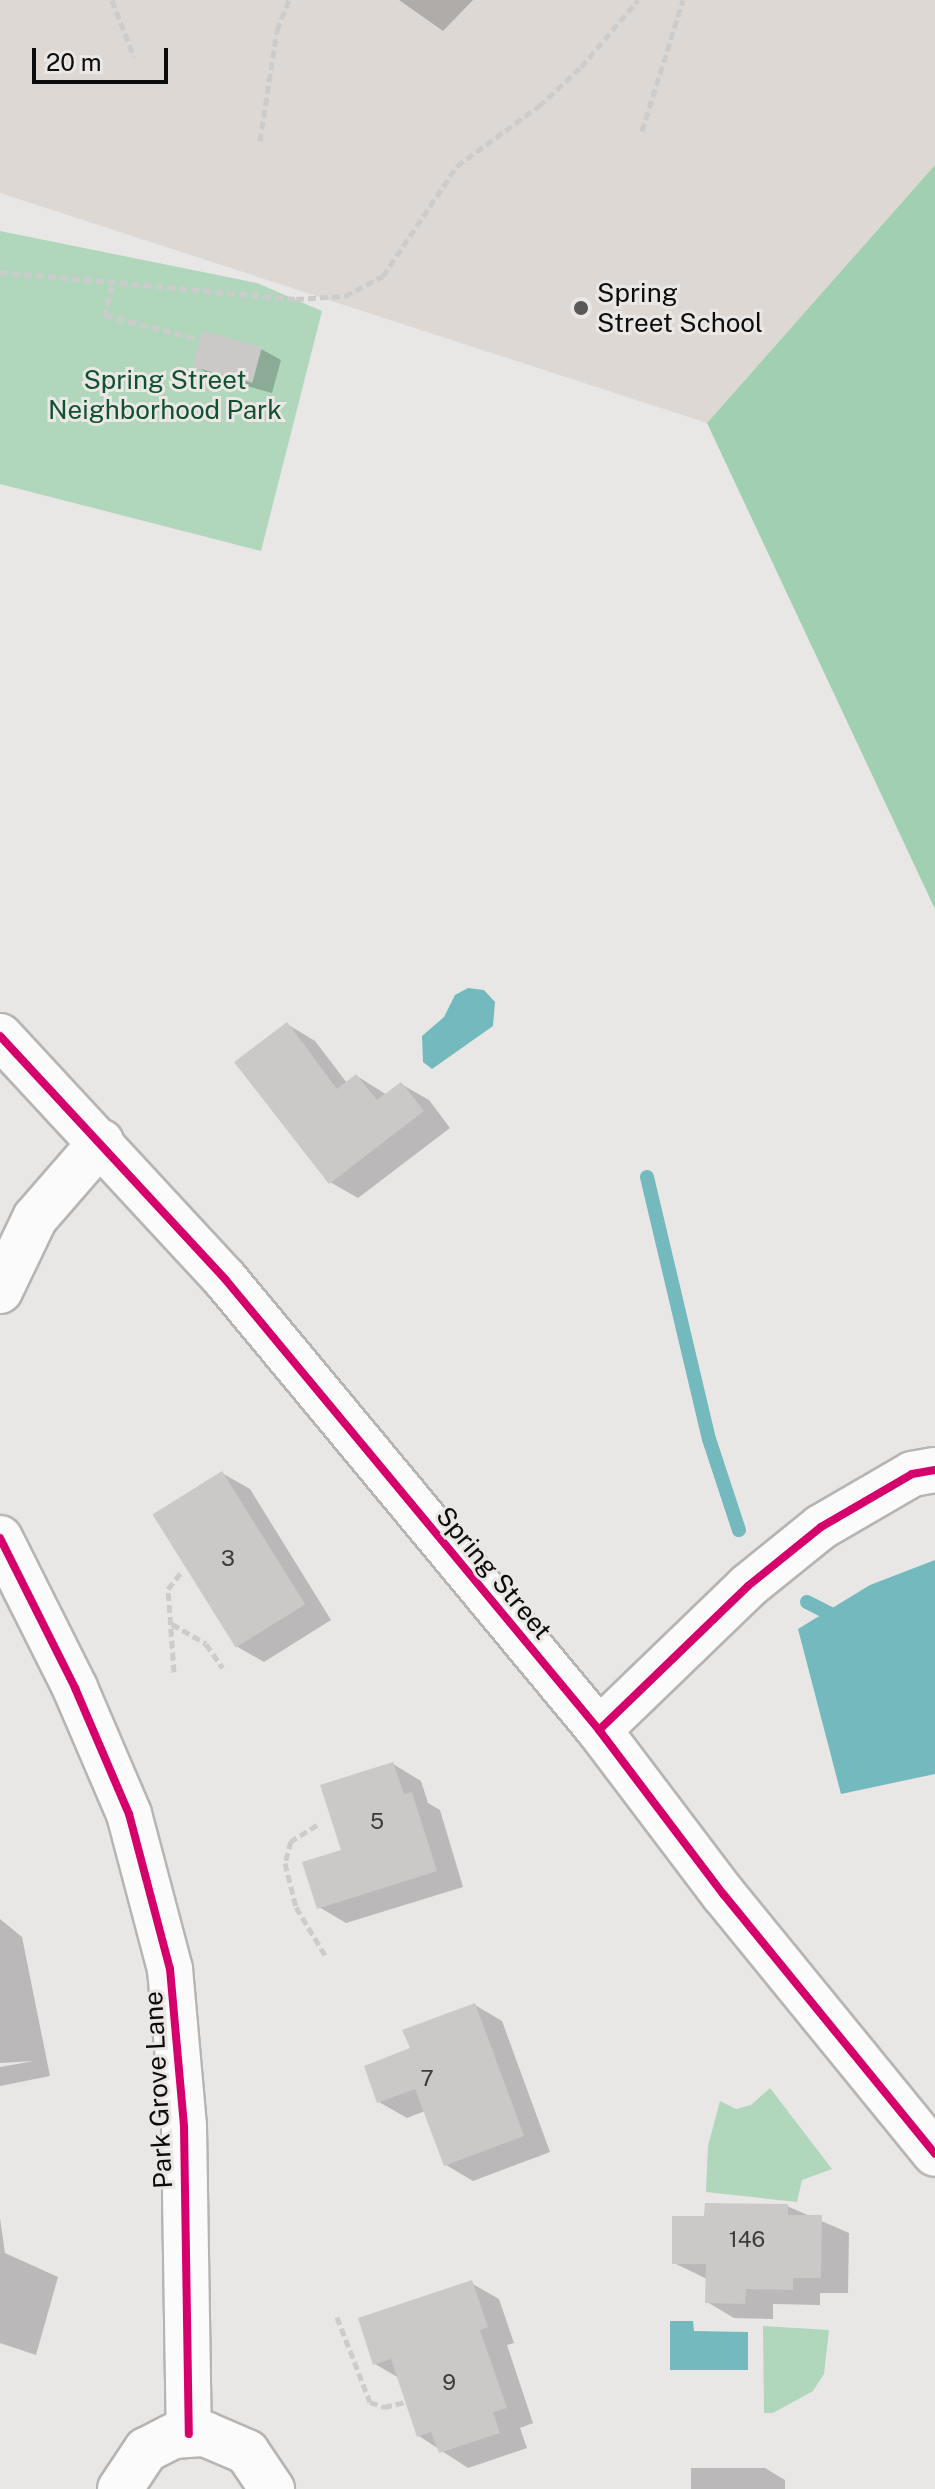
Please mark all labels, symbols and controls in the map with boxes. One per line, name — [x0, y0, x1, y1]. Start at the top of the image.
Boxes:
scale bar — [36, 32, 172, 82]
text: 20 m — [46, 48, 102, 76]
place label: Spring Street School — [597, 277, 763, 338]
marker: Spring Street School — [572, 299, 590, 317]
park label: Spring Street Neighborhood Park — [48, 364, 282, 426]
street label: Spring Street — [430, 1500, 558, 1646]
house number: 3 — [221, 1546, 235, 1572]
house number: 5 — [370, 1809, 384, 1835]
street label: Park Grove Lane — [137, 1990, 179, 2190]
house number: 7 — [420, 2066, 434, 2092]
house number: 146 — [729, 2227, 765, 2253]
house number: 9 — [442, 2370, 456, 2396]

